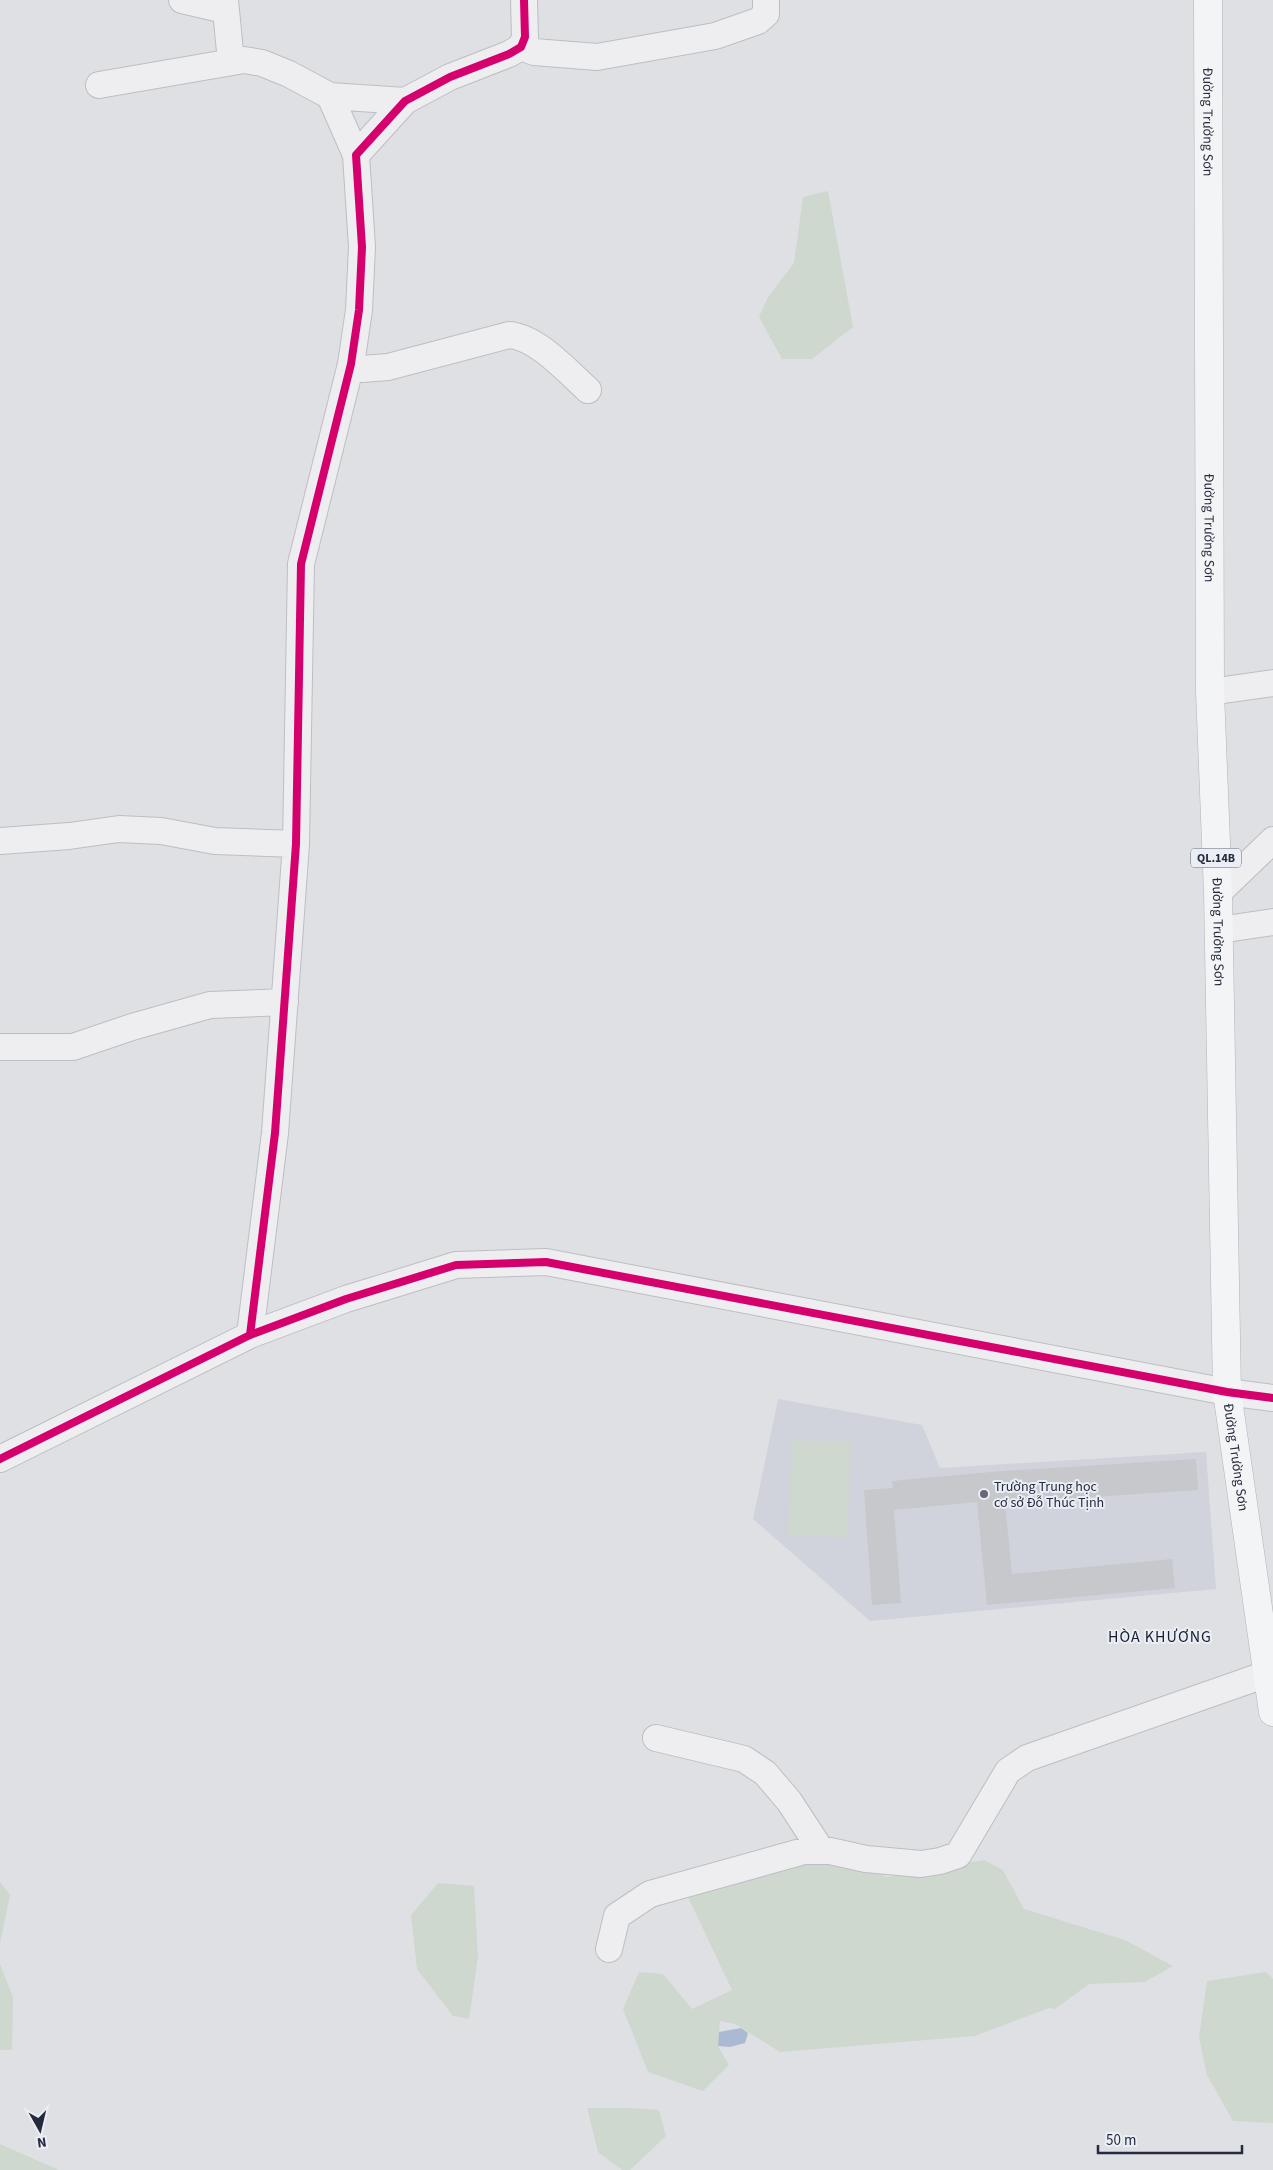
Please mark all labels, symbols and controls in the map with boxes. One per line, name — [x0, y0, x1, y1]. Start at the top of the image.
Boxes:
street label: Đường Trường Sơn — [1197, 68, 1218, 176]
street label: Đường Trường Sơn — [1198, 474, 1219, 582]
road number: QL.14B — [1191, 848, 1241, 868]
street label: Đường Trường Sơn — [1206, 877, 1229, 986]
street label: Đường Trường Sơn — [1218, 1402, 1253, 1513]
place label: Trường Trung học cơ sở Đỗ Thúc Tịnh — [994, 1477, 1104, 1513]
marker: Trường Trung học cơ sở Đỗ Thúc Tịnh — [978, 1488, 990, 1500]
district label: HÒA KHƯƠNG — [1108, 1626, 1212, 1648]
north arrow — [15, 2105, 65, 2155]
scale bar — [1098, 2122, 1242, 2154]
text: 50 m — [1106, 2130, 1136, 2151]
text: N — [36, 2131, 48, 2152]

